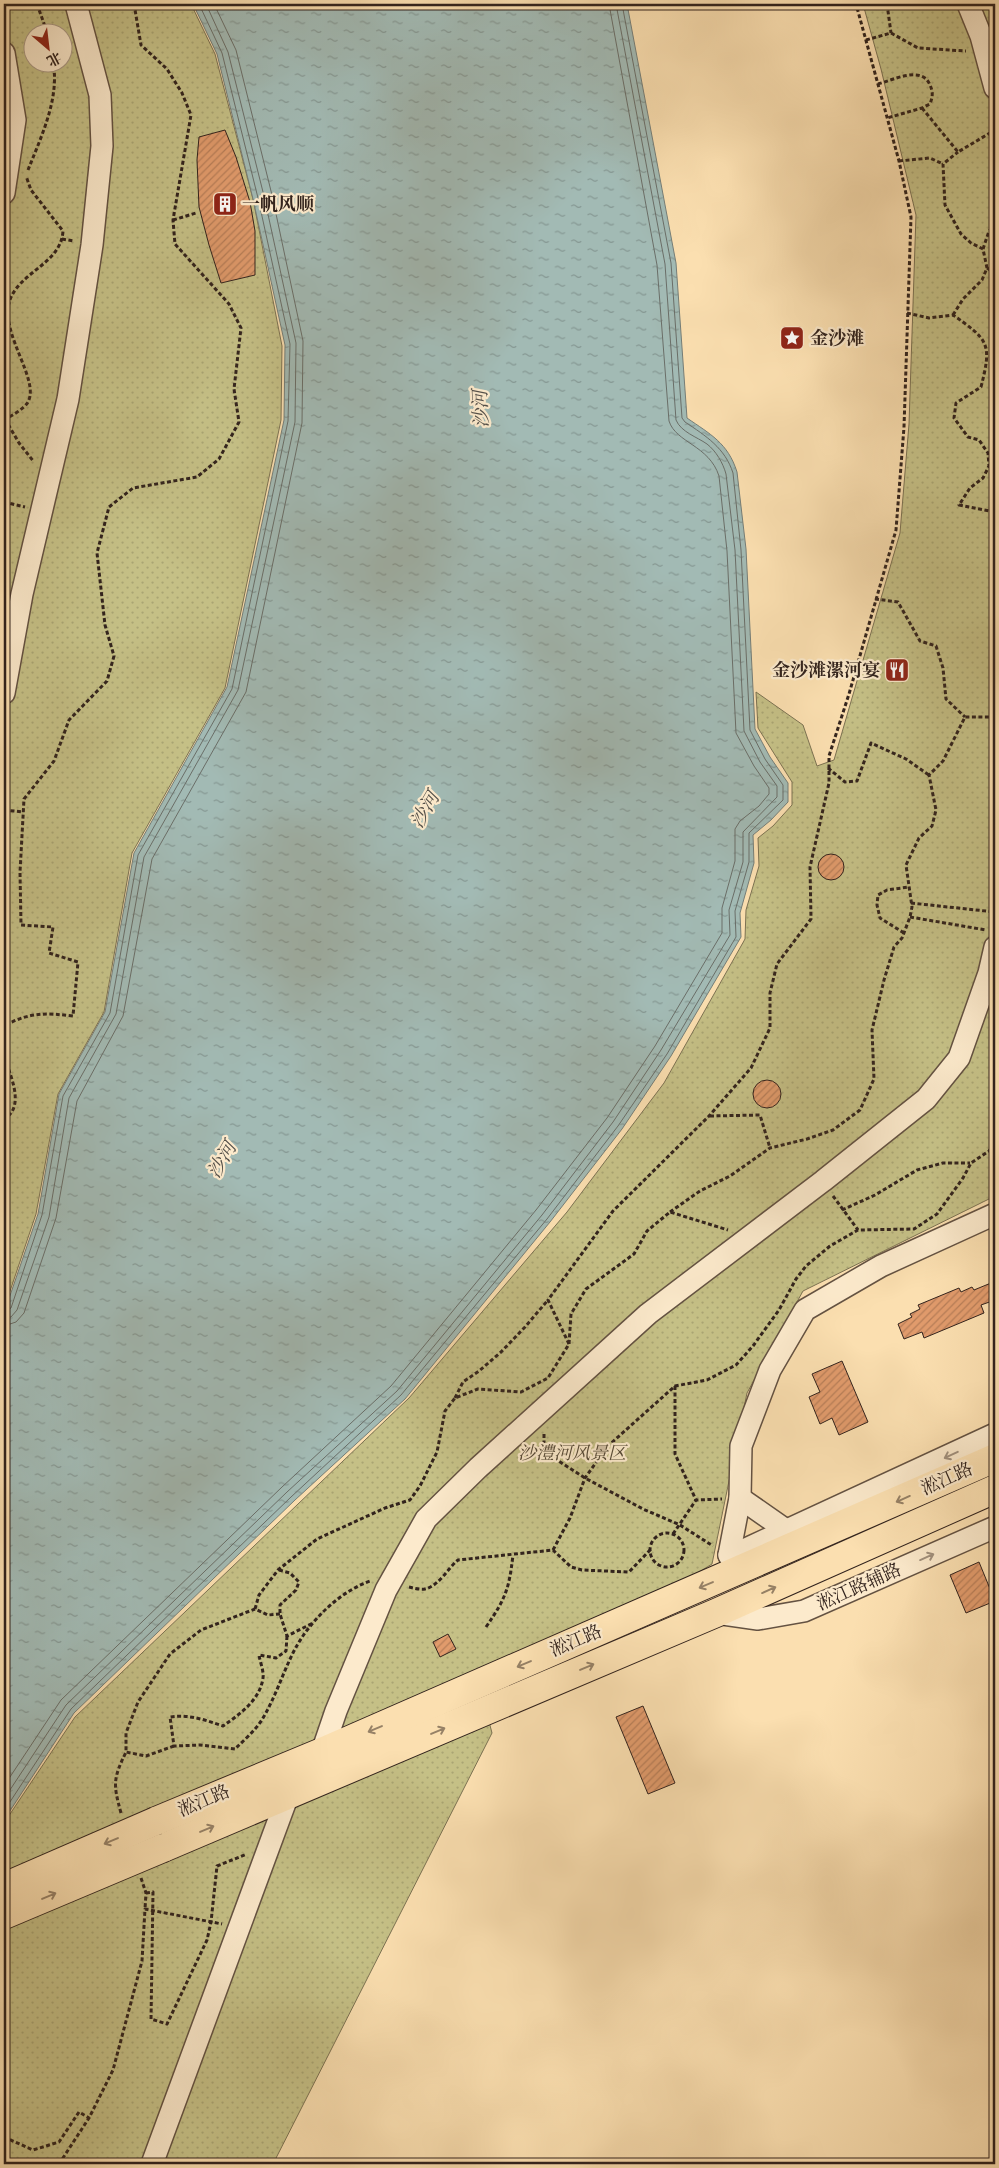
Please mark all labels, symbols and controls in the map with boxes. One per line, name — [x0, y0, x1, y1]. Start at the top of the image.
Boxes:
north arrow — [22, 22, 72, 72]
text: 北 — [44, 48, 64, 70]
building icon: 一帆风顺 — [212, 191, 238, 217]
place label: 一帆风顺 — [242, 193, 314, 216]
place icon: 金沙滩 — [779, 325, 805, 351]
place label: 金沙滩 — [810, 327, 864, 350]
water label: 沙河 — [468, 386, 494, 429]
restaurant icon: 金沙滩漯河宴 — [884, 657, 910, 683]
place label: 金沙滩漯河宴 — [772, 659, 880, 682]
water label: 沙河 — [405, 785, 446, 832]
water label: 沙河 — [202, 1135, 243, 1182]
park label: 沙澧河风景区 — [518, 1442, 628, 1465]
one-way arrow — [944, 1450, 959, 1460]
street label: 淞江路 — [918, 1458, 976, 1500]
one-way arrow — [896, 1495, 911, 1505]
one-way arrow — [919, 1551, 934, 1561]
street label: 淞江路辅路 — [813, 1558, 905, 1616]
one-way arrow — [699, 1581, 714, 1591]
one-way arrow — [761, 1584, 776, 1594]
street label: 淞江路 — [547, 1620, 605, 1662]
one-way arrow — [517, 1660, 532, 1669]
one-way arrow — [579, 1662, 594, 1672]
one-way arrow — [368, 1724, 383, 1734]
one-way arrow — [429, 1726, 445, 1735]
street label: 淞江路 — [175, 1780, 233, 1822]
one-way arrow — [200, 1823, 215, 1832]
one-way arrow — [104, 1836, 119, 1846]
one-way arrow — [41, 1891, 56, 1900]

